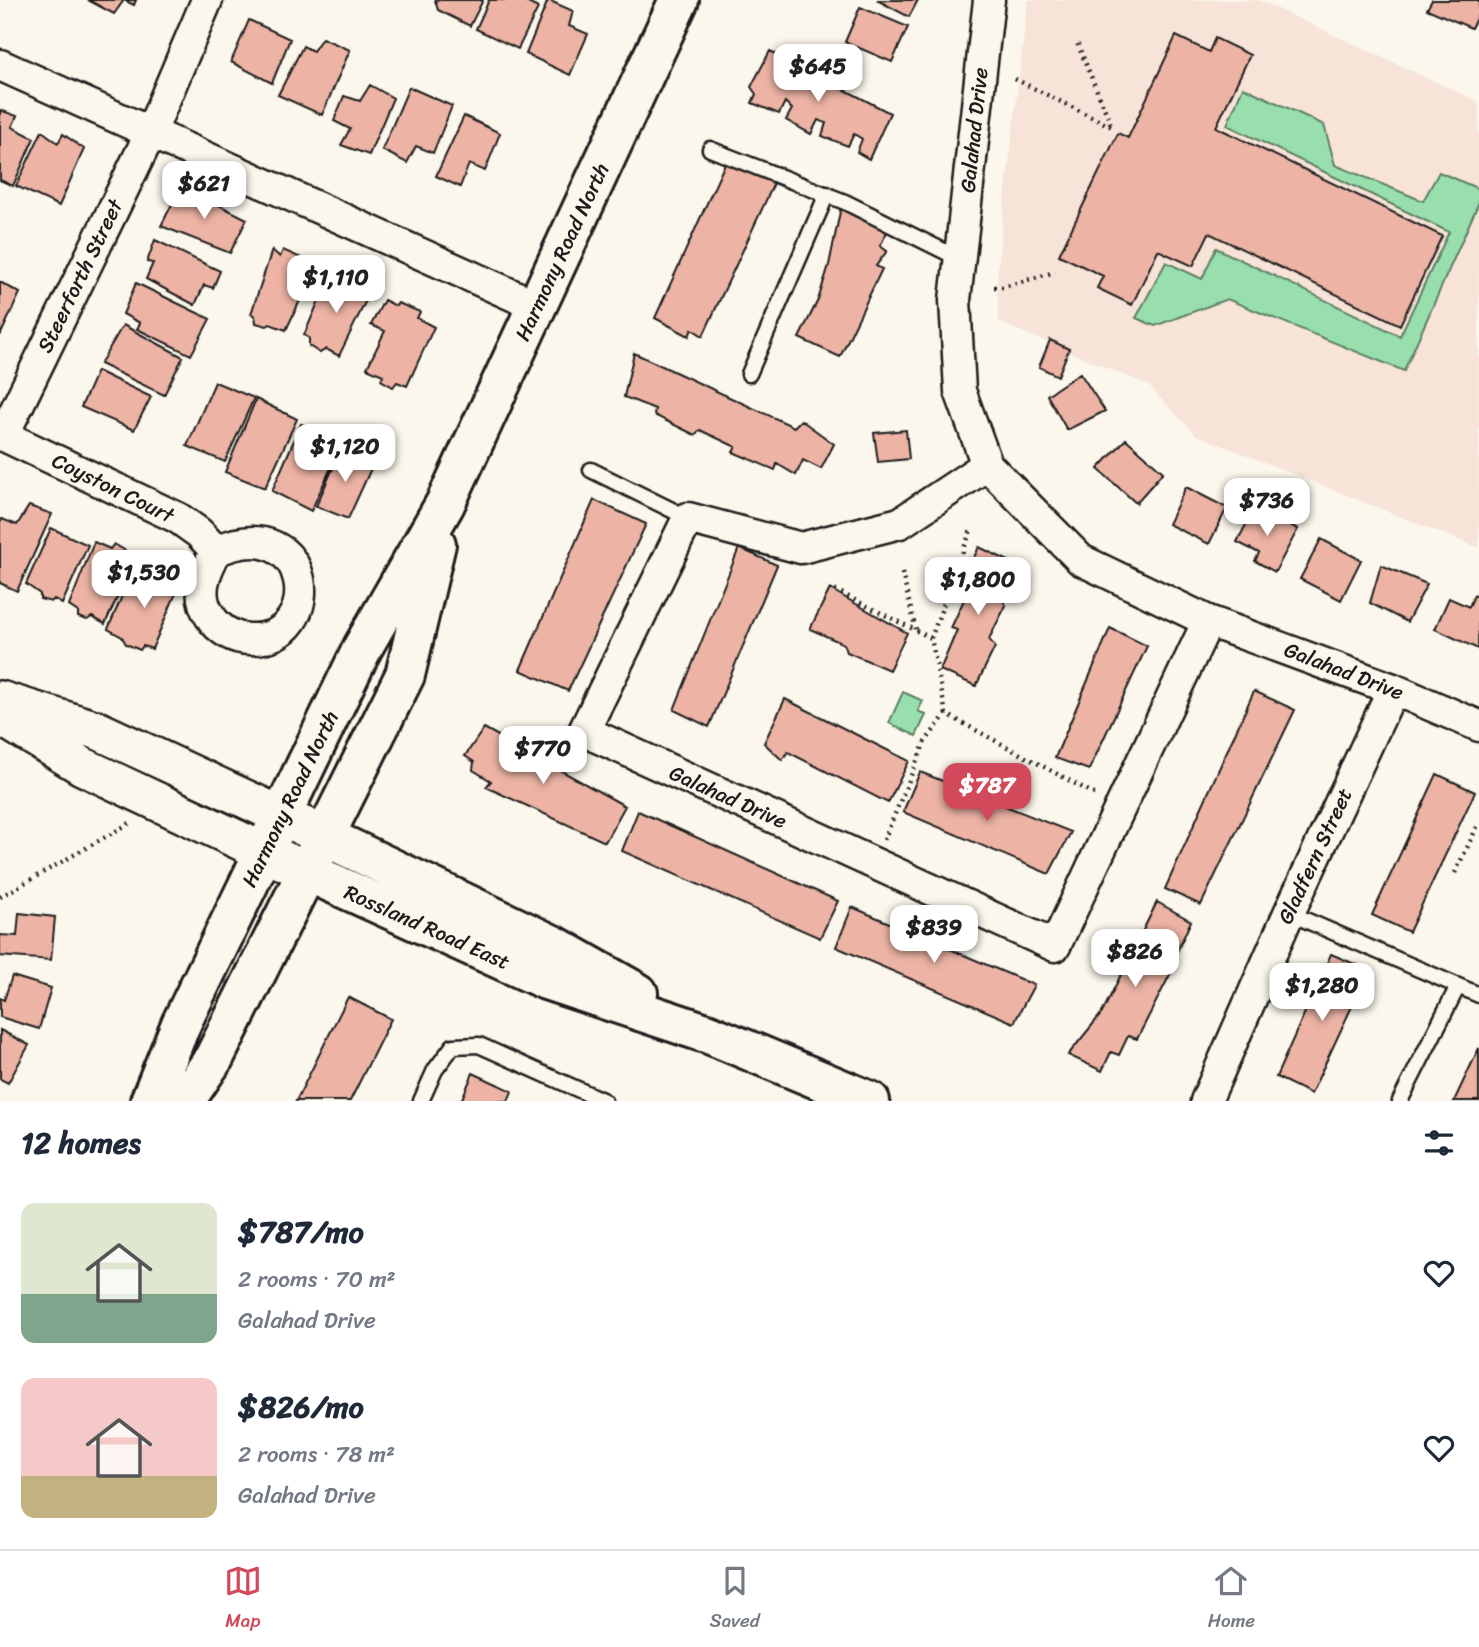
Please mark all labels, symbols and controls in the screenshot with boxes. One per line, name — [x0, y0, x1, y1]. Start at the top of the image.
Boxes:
pin: $645 — [777, 44, 859, 104]
text: $645 — [790, 46, 846, 87]
street label: Galahad Drive — [949, 65, 999, 195]
street label: Harmony Road North — [504, 157, 620, 347]
pin: $621 — [163, 162, 245, 221]
text: $621 — [178, 163, 230, 204]
street label: Steerforth Street — [26, 191, 134, 360]
pin: $1,110 — [279, 256, 393, 315]
text: $1,110 — [303, 257, 369, 298]
pin: $1,120 — [288, 424, 402, 484]
text: $1,120 — [310, 426, 380, 467]
street label: Coyston Court — [45, 442, 182, 535]
pin: $736 — [1226, 478, 1308, 538]
text: $736 — [1240, 480, 1294, 521]
pin: $1,530 — [87, 550, 201, 610]
text: $1,530 — [108, 552, 180, 593]
pin: $1,800 — [921, 558, 1035, 617]
text: $1,800 — [941, 559, 1015, 600]
street label: Galahad Drive — [1278, 631, 1410, 711]
street label: Harmony Road North — [231, 704, 349, 894]
pin: $770 — [502, 726, 584, 786]
text: $770 — [515, 728, 571, 769]
street label: Galahad Drive — [663, 754, 793, 840]
pin: $787 — [946, 764, 1028, 823]
text: $787 — [959, 765, 1015, 806]
street label: Gladfern Street — [1267, 781, 1363, 931]
street label: Rossland Road East — [338, 873, 516, 981]
pin: $839 — [893, 906, 975, 965]
text: $839 — [906, 907, 962, 948]
pin: $826 — [1094, 930, 1176, 989]
text: $826 — [1107, 931, 1163, 972]
pin: $1,280 — [1265, 964, 1379, 1023]
text: $1,280 — [1285, 965, 1359, 1006]
text: 12 homes — [21, 1116, 141, 1170]
icon: filters — [1420, 1124, 1458, 1162]
text: $787/mo — [238, 1205, 364, 1259]
icon: home — [77, 1231, 161, 1315]
icon: heart — [1420, 1254, 1458, 1292]
text: 2 rooms · 70 m² — [238, 1259, 396, 1300]
text: Galahad Drive — [238, 1300, 376, 1341]
text: $826/mo — [238, 1380, 364, 1434]
icon: home — [77, 1406, 161, 1490]
icon: heart — [1420, 1429, 1458, 1467]
text: 2 rooms · 78 m² — [238, 1434, 395, 1475]
text: Galahad Drive — [238, 1475, 376, 1516]
tab: Map — [224, 1562, 262, 1637]
tab: Saved — [710, 1562, 760, 1637]
tab: Home — [1208, 1562, 1255, 1637]

